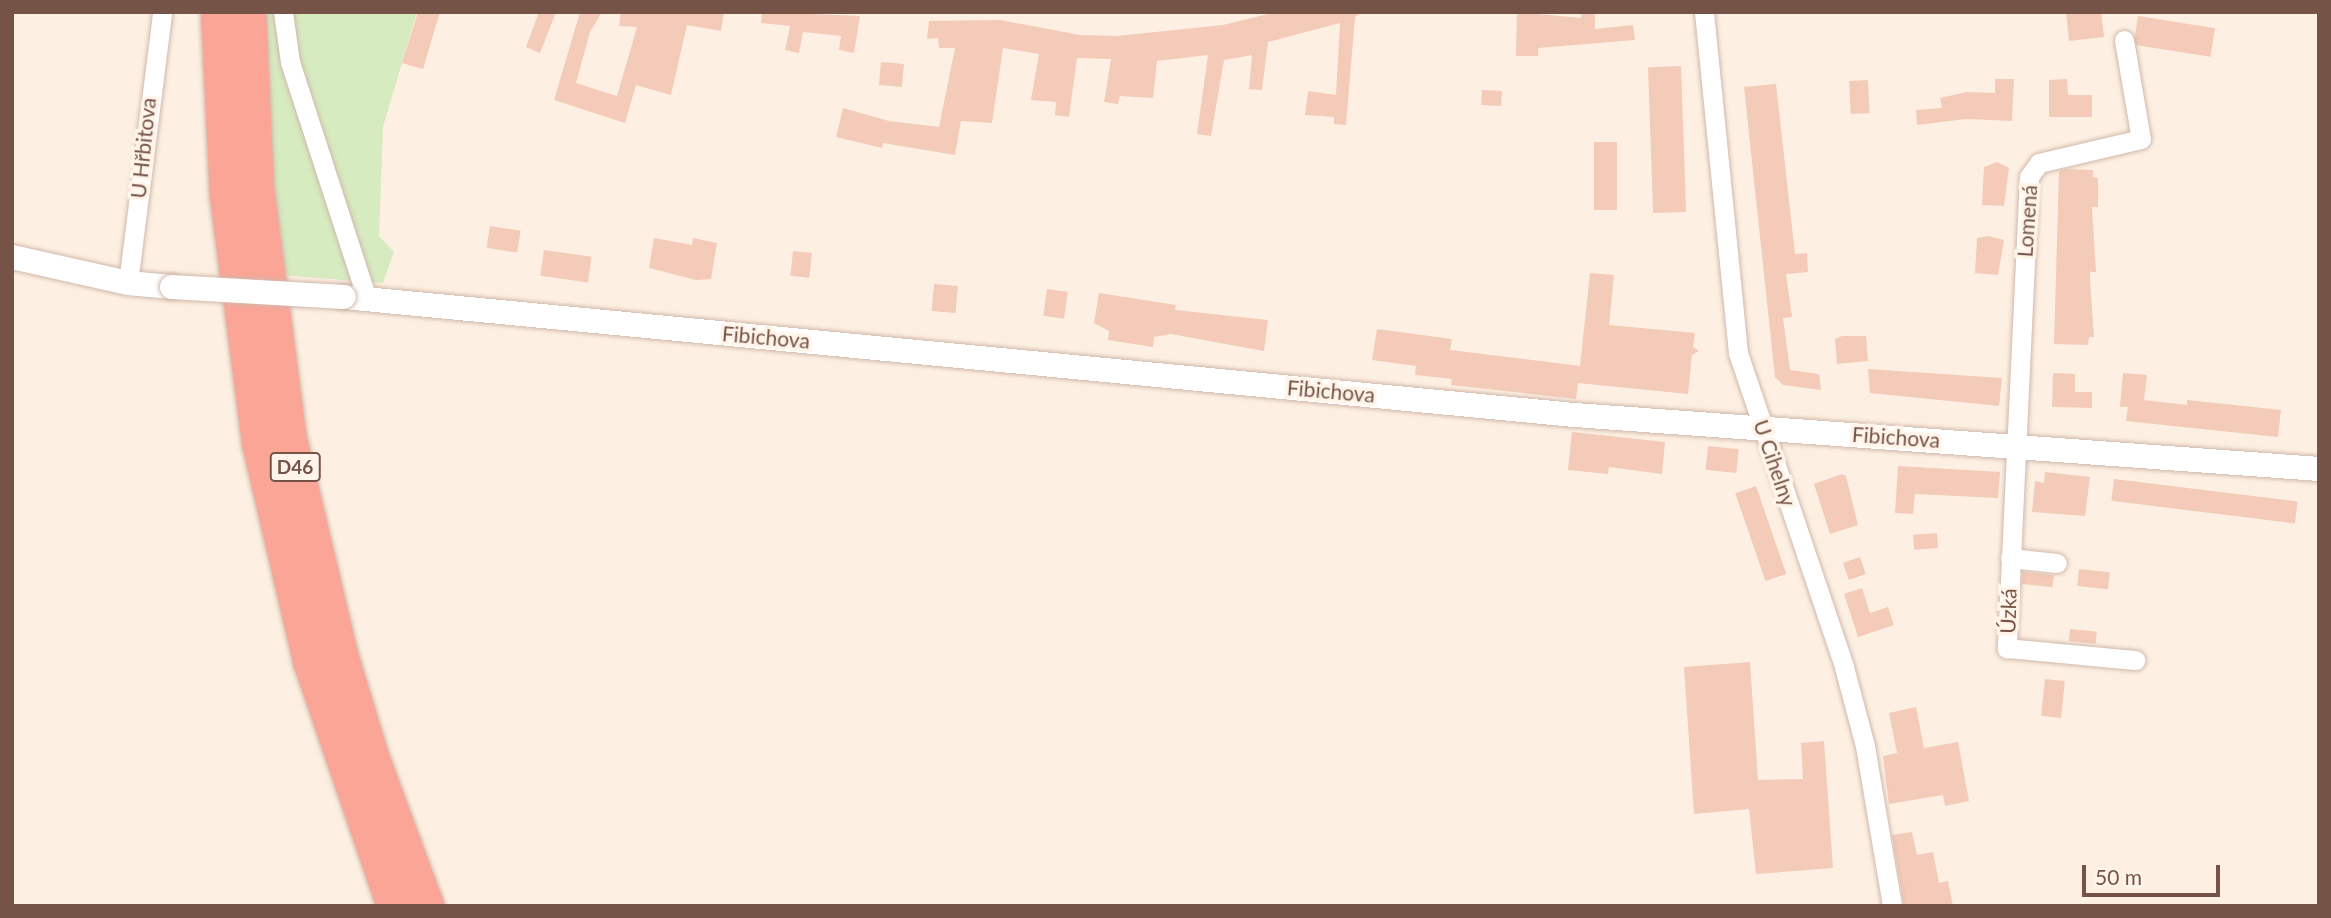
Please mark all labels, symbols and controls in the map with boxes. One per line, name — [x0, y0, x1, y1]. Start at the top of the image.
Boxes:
street label: U Hřbitova — [125, 96, 161, 200]
street label: Lomená — [2012, 184, 2042, 258]
street label: Fibichova — [721, 321, 811, 353]
street label: Fibichova — [1286, 375, 1376, 407]
street label: U Cihelny — [1748, 416, 1802, 510]
street label: Fibichova — [1851, 421, 1941, 453]
road number: D46 — [269, 452, 321, 482]
street label: Úzká — [1995, 588, 2021, 634]
scale bar — [2086, 852, 2224, 896]
text: 50 m — [2095, 864, 2142, 889]

